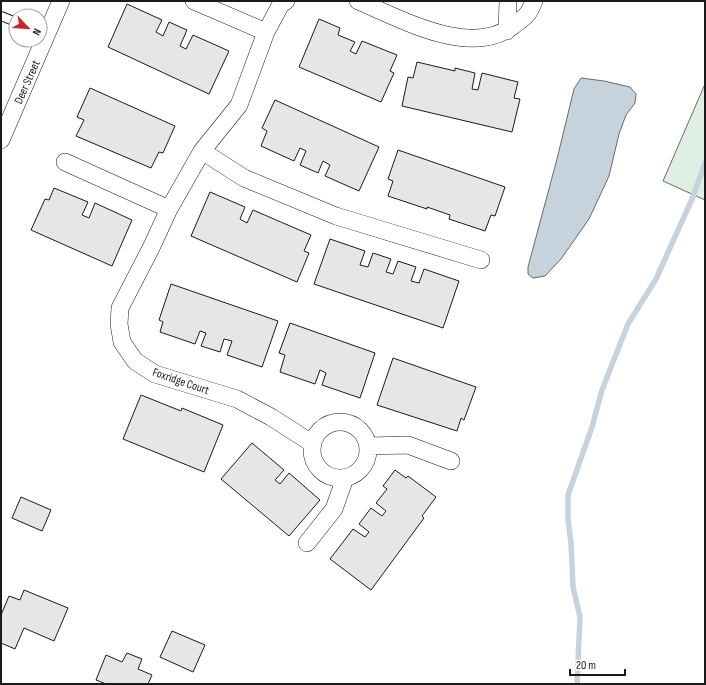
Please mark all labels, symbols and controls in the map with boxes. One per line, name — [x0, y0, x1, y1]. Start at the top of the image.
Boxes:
north arrow — [8, 8, 48, 48]
text: N — [29, 27, 44, 38]
street label: Deer Street — [11, 58, 44, 106]
street label: Foxridge Court — [151, 365, 211, 398]
scale bar — [570, 651, 625, 677]
text: 20 m — [576, 658, 596, 673]

